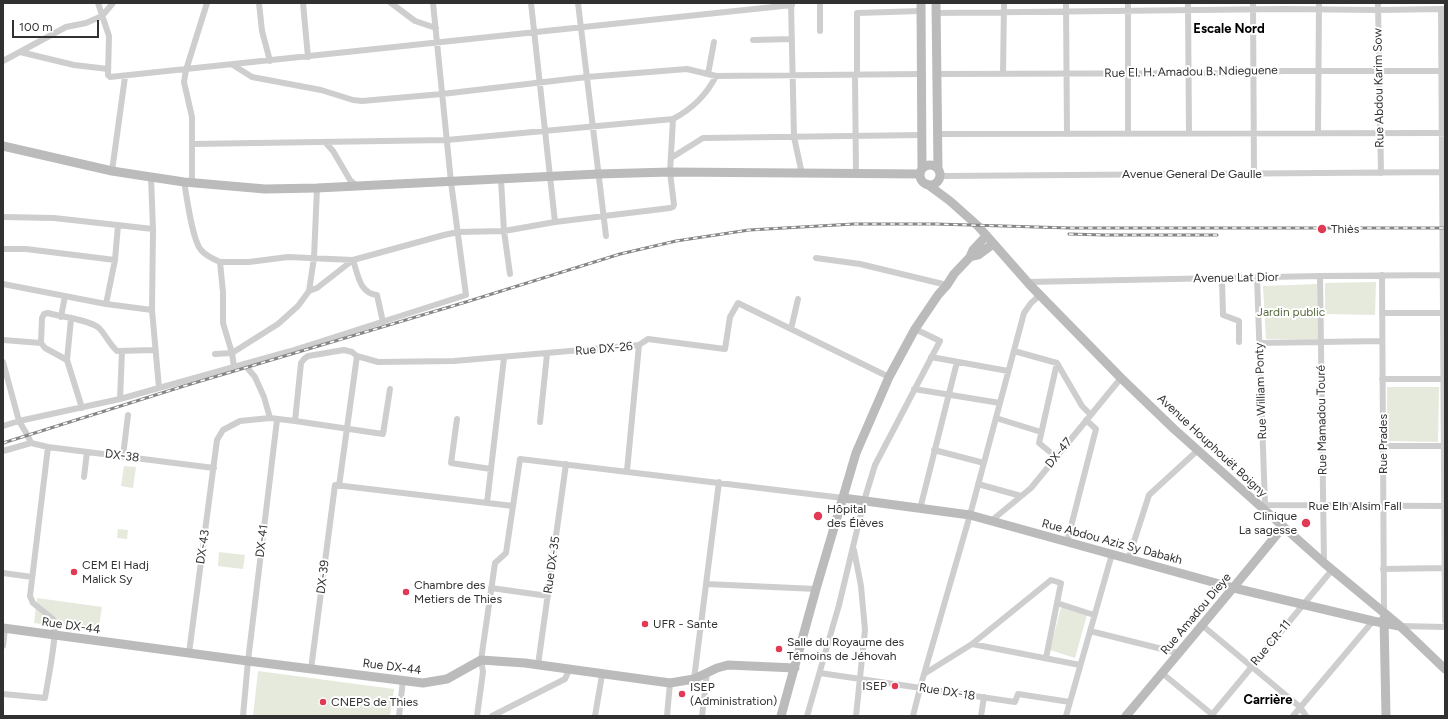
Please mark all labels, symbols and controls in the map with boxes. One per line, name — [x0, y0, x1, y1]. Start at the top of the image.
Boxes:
scale bar — [14, 12, 101, 38]
text: 100 m — [19, 20, 53, 34]
district label: Escale Nord — [1193, 21, 1265, 37]
street label: Rue Abdou Karim Sow — [1371, 28, 1387, 148]
street label: Rue El. H. Amadou B. Ndieguene — [1104, 63, 1278, 81]
street label: Avenue General De Gaulle — [1122, 167, 1262, 181]
place label: Thiès — [1331, 222, 1359, 236]
marker: Thiès — [1316, 223, 1328, 235]
street label: Avenue Lat Dior — [1193, 270, 1279, 286]
park label: Jardin public — [1257, 305, 1325, 319]
street label: Rue DX-26 — [575, 339, 633, 359]
street label: Rue William Ponty — [1252, 342, 1270, 440]
street label: Rue Mamadou Touré — [1314, 365, 1330, 475]
street label: Avenue Houphouët Boigny — [1154, 391, 1270, 501]
street label: Rue Prades — [1376, 414, 1390, 474]
street label: DX-47 — [1043, 435, 1075, 471]
street label: DX-38 — [104, 447, 140, 465]
street label: Rue Elh Alsim Fall — [1308, 499, 1402, 513]
place label: Hôpital des Élèves — [827, 502, 884, 530]
place label: Clinique La sagesse — [1239, 509, 1297, 537]
marker: Hôpital des Élèves — [812, 510, 824, 522]
street label: Rue Abdou Aziz Sy Dabakh — [1040, 516, 1184, 568]
marker: Clinique La sagesse — [1300, 517, 1312, 529]
street label: DX-41 — [253, 524, 271, 558]
street label: DX-43 — [193, 529, 213, 565]
street label: Rue DX-35 — [541, 535, 563, 595]
place label: CEM El Hadj Malick Sy — [82, 558, 149, 586]
street label: DX-39 — [314, 559, 332, 595]
marker: CEM El Hadj Malick Sy — [69, 567, 79, 577]
street label: Rue Amadou Dieye — [1158, 570, 1234, 658]
place label: Chambre des Metiers de Thies — [414, 578, 502, 606]
marker: Chambre des Metiers de Thies — [401, 587, 411, 597]
street label: Rue DX-44 — [41, 615, 101, 637]
place label: UFR - Sante — [653, 617, 718, 631]
street label: Rue CR-11 — [1248, 617, 1294, 669]
marker: UFR - Sante — [640, 619, 650, 629]
place label: Salle du Royaume des Témoins de Jéhovah — [787, 635, 904, 663]
marker: Salle du Royaume des Témoins de Jéhovah — [774, 644, 784, 654]
street label: Rue DX-44 — [362, 656, 422, 678]
place label: ISEP — [862, 679, 887, 693]
place label: ISEP (Administration) — [690, 680, 777, 708]
street label: Rue DX-18 — [918, 680, 976, 704]
marker: ISEP — [890, 681, 900, 691]
marker: ISEP (Administration) — [677, 689, 687, 699]
district label: Carrière — [1244, 692, 1292, 708]
place label: CNEPS de Thies — [331, 695, 418, 709]
marker: CNEPS de Thies — [318, 697, 328, 707]

